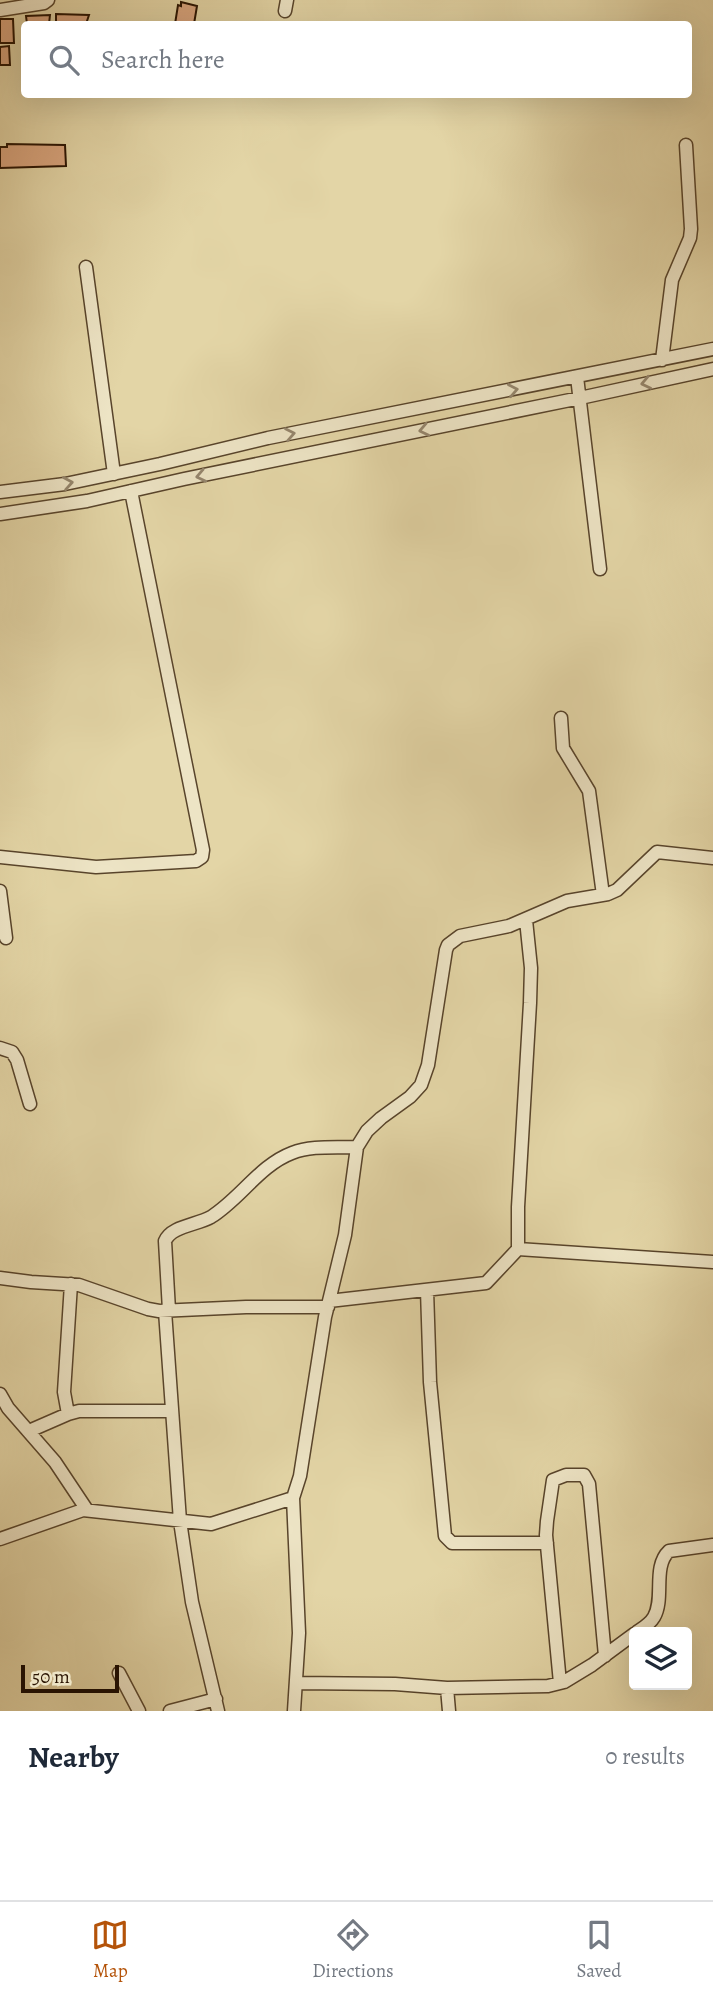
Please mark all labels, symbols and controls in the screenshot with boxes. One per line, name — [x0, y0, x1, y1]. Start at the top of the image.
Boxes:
search box — [21, 21, 692, 98]
icon: search — [45, 41, 83, 79]
text: Search here — [101, 42, 225, 77]
one-way arrow — [640, 375, 652, 390]
one-way arrow — [507, 383, 519, 398]
one-way arrow — [418, 422, 430, 437]
one-way arrow — [284, 427, 296, 442]
one-way arrow — [195, 467, 207, 482]
one-way arrow — [62, 476, 74, 491]
map controls — [629, 1627, 692, 1690]
button: layers — [629, 1627, 692, 1690]
scale bar — [21, 1662, 119, 1694]
text: 50 m — [32, 1664, 70, 1690]
text: Nearby — [28, 1737, 119, 1777]
text: 0 results — [605, 1741, 685, 1772]
tab: Map — [91, 1916, 129, 1984]
tab: Directions — [312, 1916, 394, 1984]
tab: Saved — [577, 1916, 622, 1984]

